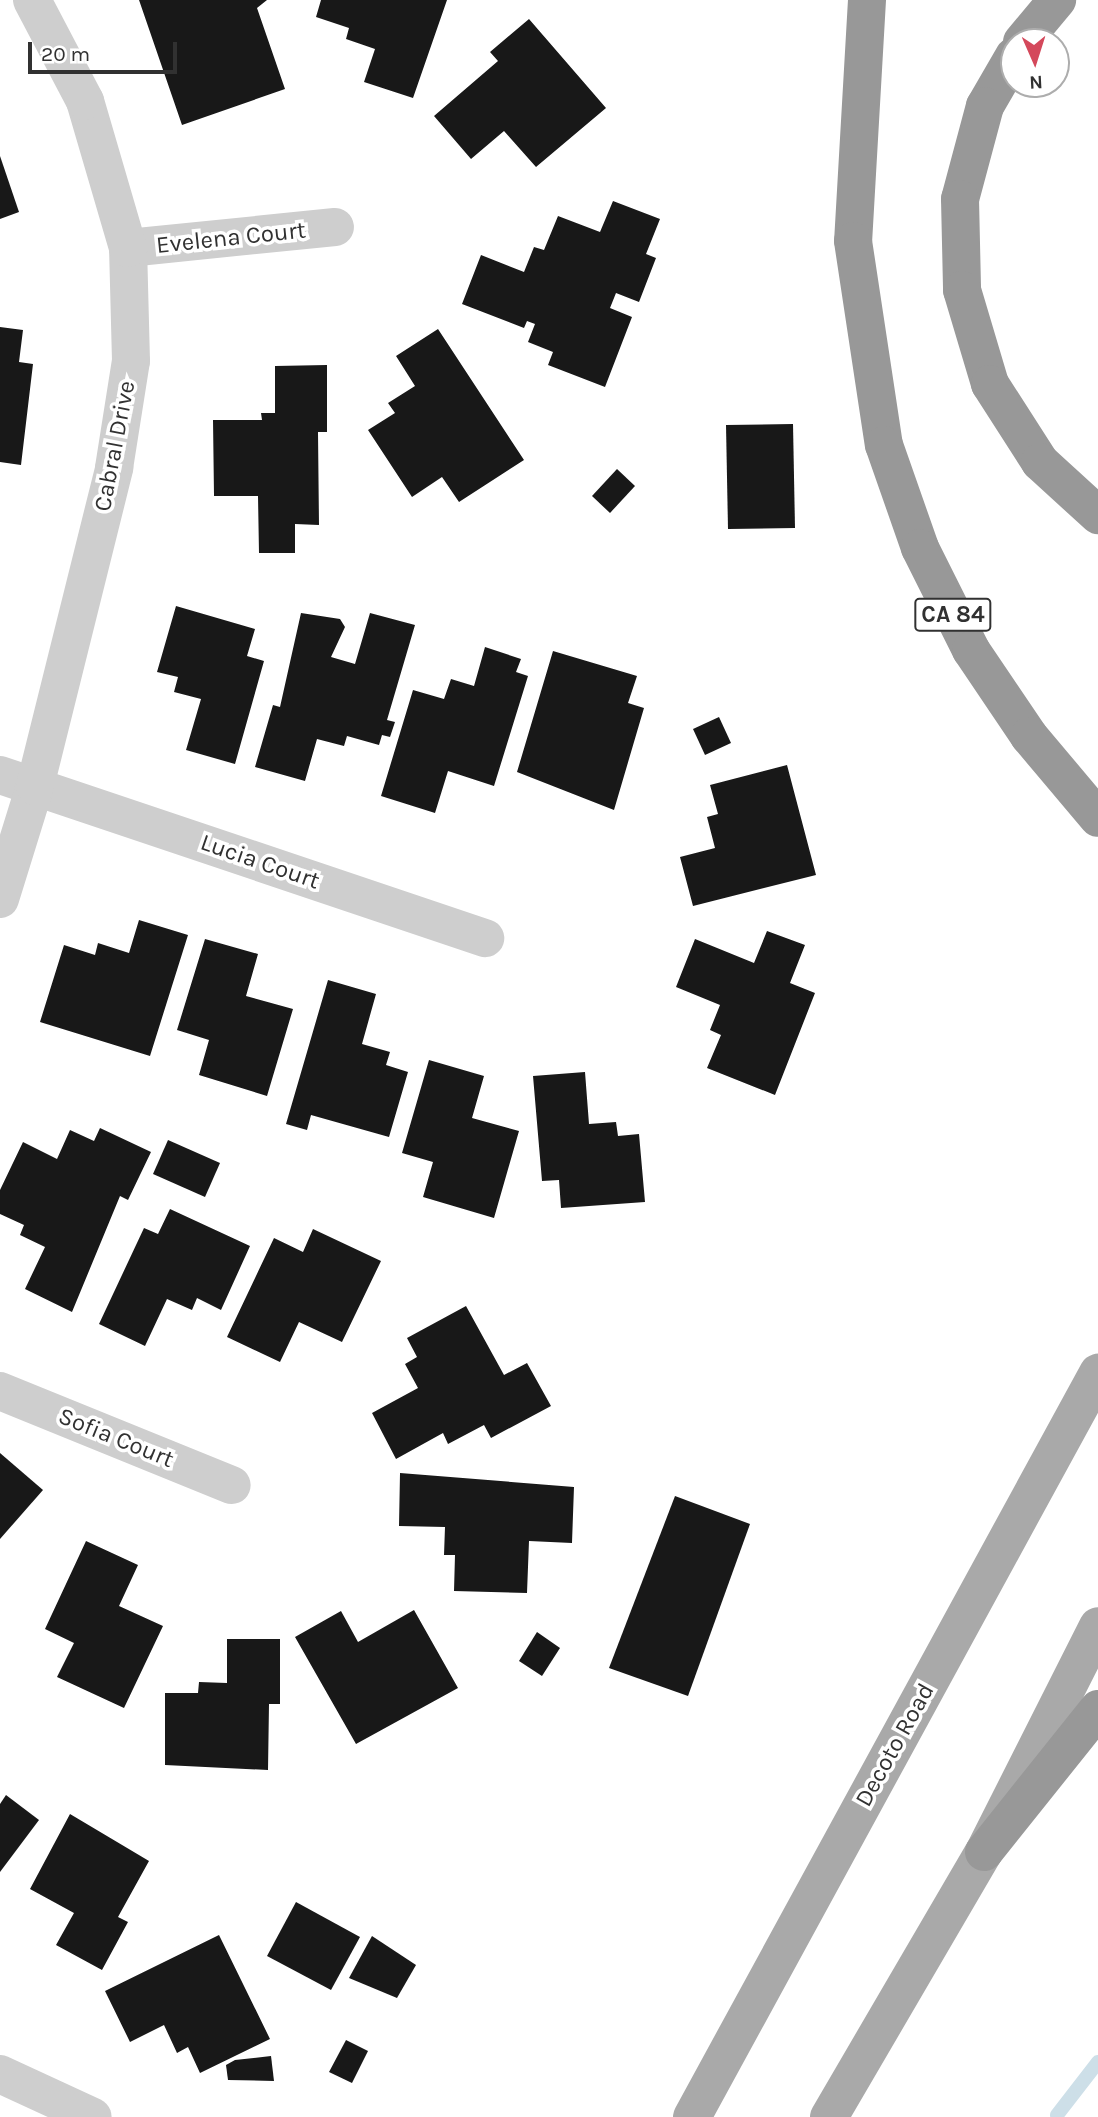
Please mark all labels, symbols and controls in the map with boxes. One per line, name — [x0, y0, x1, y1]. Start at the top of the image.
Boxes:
scale bar — [32, 28, 180, 72]
north arrow — [1000, 28, 1070, 98]
text: 20 m — [41, 42, 90, 66]
text: N — [1029, 71, 1043, 93]
street label: Evelena Court — [155, 216, 307, 260]
street label: Cabral Drive — [88, 378, 142, 514]
road number: CA 84 — [913, 596, 993, 635]
street label: Lucia Court — [197, 828, 323, 896]
street label: Sofia Court — [54, 1402, 178, 1474]
street label: Decoto Road — [849, 1678, 941, 1812]

